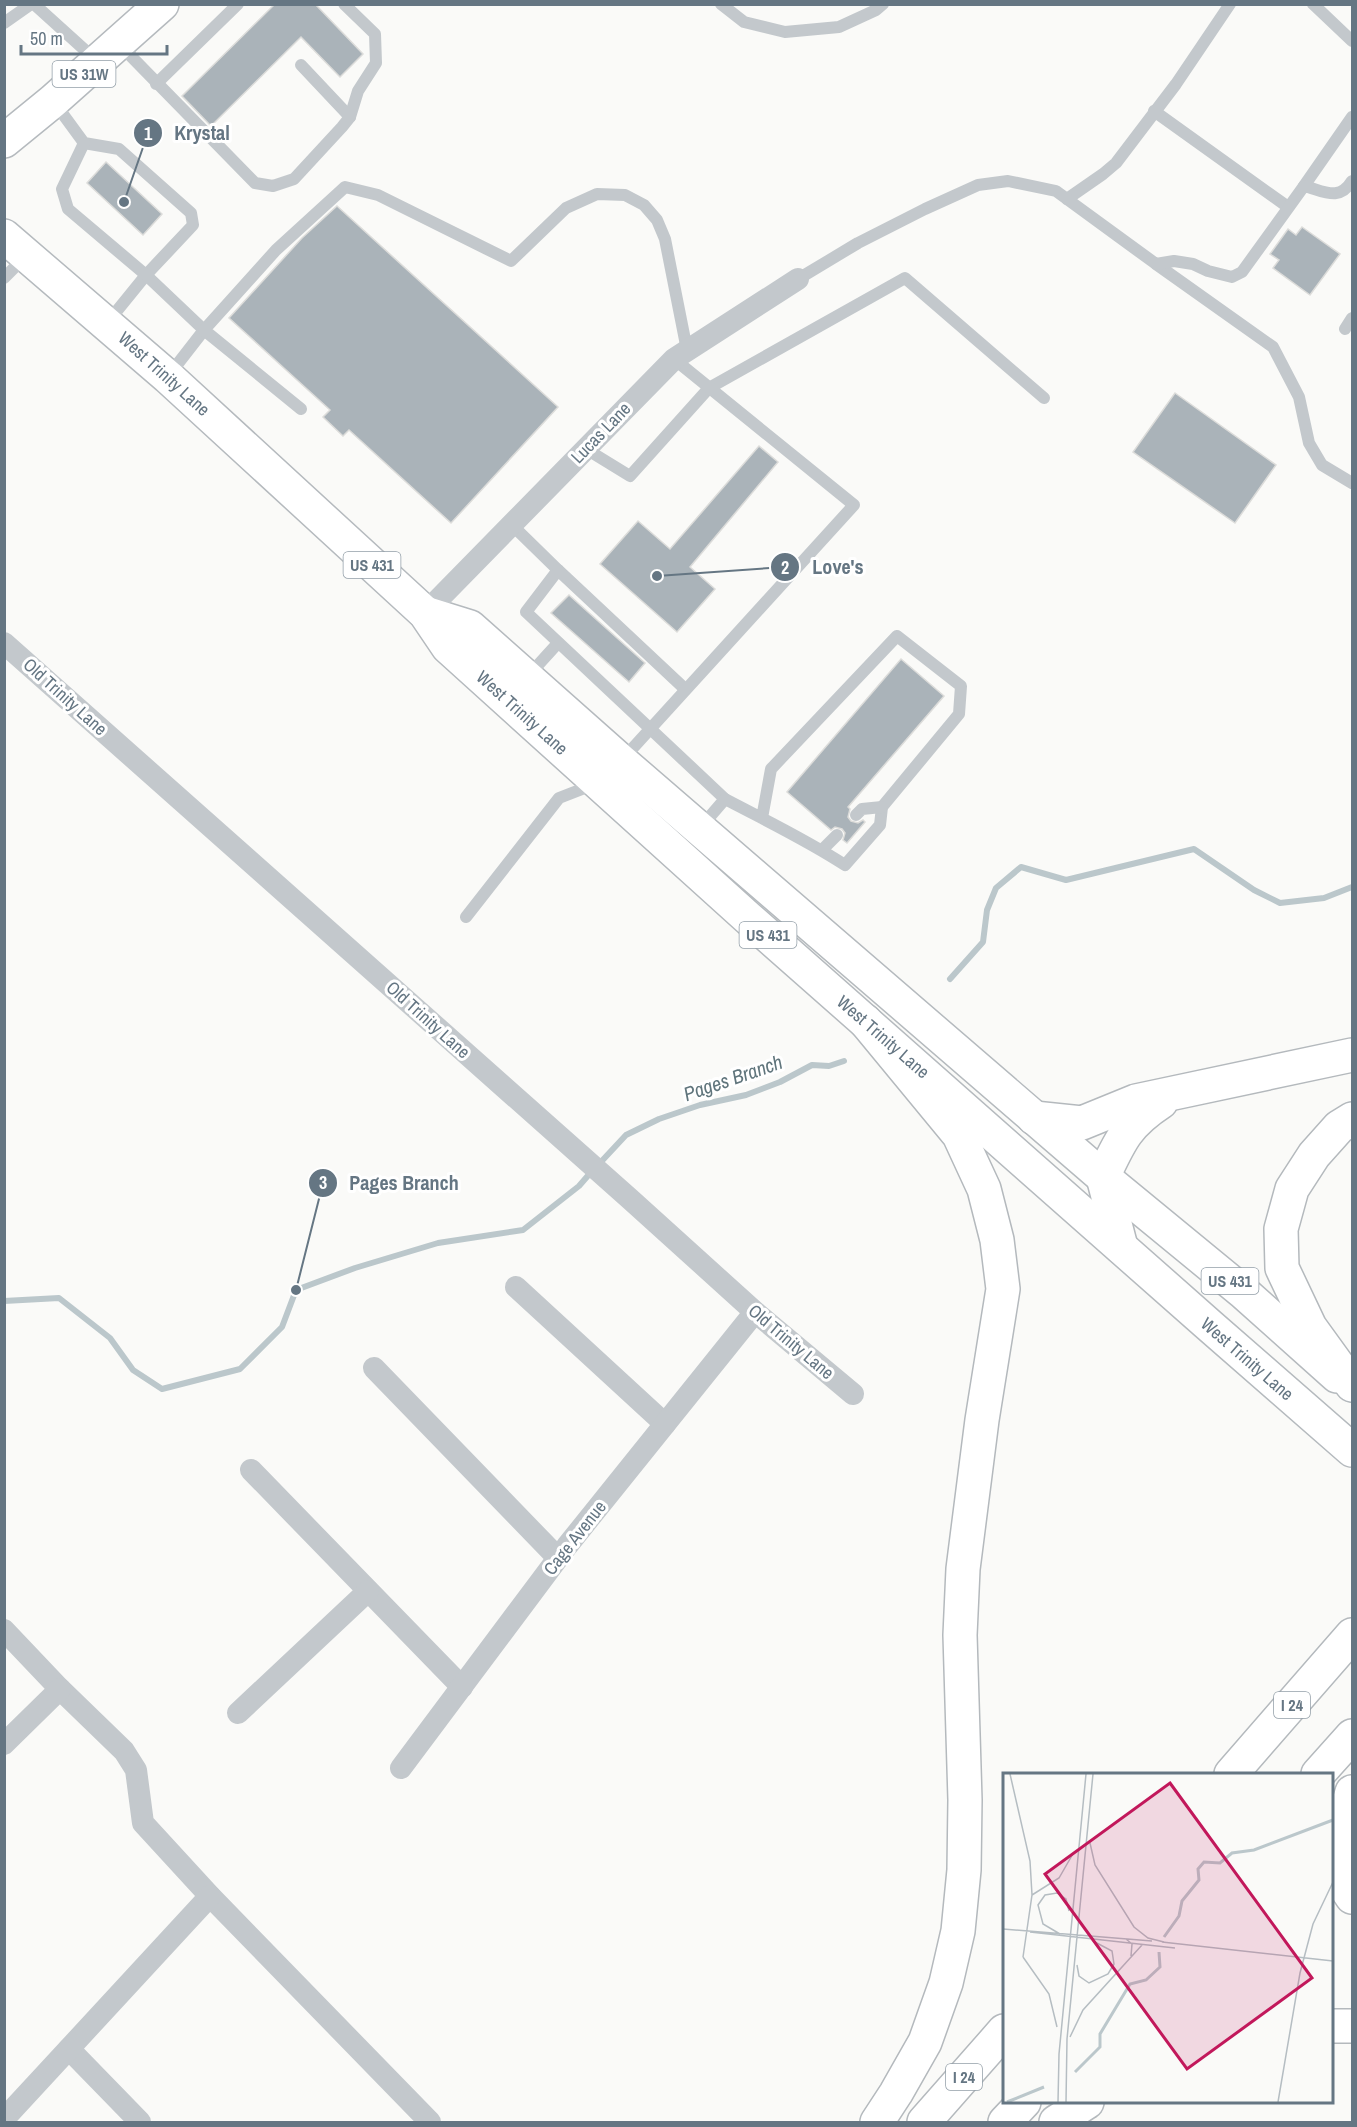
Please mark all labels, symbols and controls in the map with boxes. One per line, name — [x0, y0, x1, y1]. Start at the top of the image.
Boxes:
scale bar — [21, 18, 166, 56]
text: 50 m — [30, 26, 63, 51]
road number: US 31W — [52, 61, 116, 87]
callout: Krystal — [133, 114, 242, 152]
text: Krystal — [174, 119, 230, 146]
text: 1 — [144, 121, 153, 146]
street label: West Trinity Lane — [113, 326, 216, 422]
street label: Lucas Lane — [565, 397, 636, 469]
callout: Love's — [770, 548, 875, 586]
road number: US 431 — [344, 552, 400, 578]
text: Love's — [812, 553, 864, 580]
text: 2 — [781, 555, 789, 580]
street label: Old Trinity Lane — [18, 652, 113, 741]
street label: West Trinity Lane — [471, 665, 574, 761]
road number: US 431 — [740, 922, 796, 948]
street label: Old Trinity Lane — [381, 975, 476, 1064]
street label: West Trinity Lane — [832, 989, 935, 1084]
water label: Pages Branch — [680, 1048, 786, 1107]
callout: Pages Branch — [308, 1164, 471, 1202]
text: Pages Branch — [349, 1169, 459, 1196]
text: 3 — [319, 1170, 327, 1195]
road number: US 431 — [1202, 1268, 1258, 1294]
street label: Old Trinity Lane — [743, 1298, 840, 1385]
street label: West Trinity Lane — [1196, 1311, 1299, 1406]
street label: Cage Avenue — [538, 1495, 612, 1580]
road number: I 24 — [1274, 1692, 1310, 1718]
inset map — [1003, 1773, 1333, 2103]
road number: I 24 — [946, 2064, 982, 2090]

